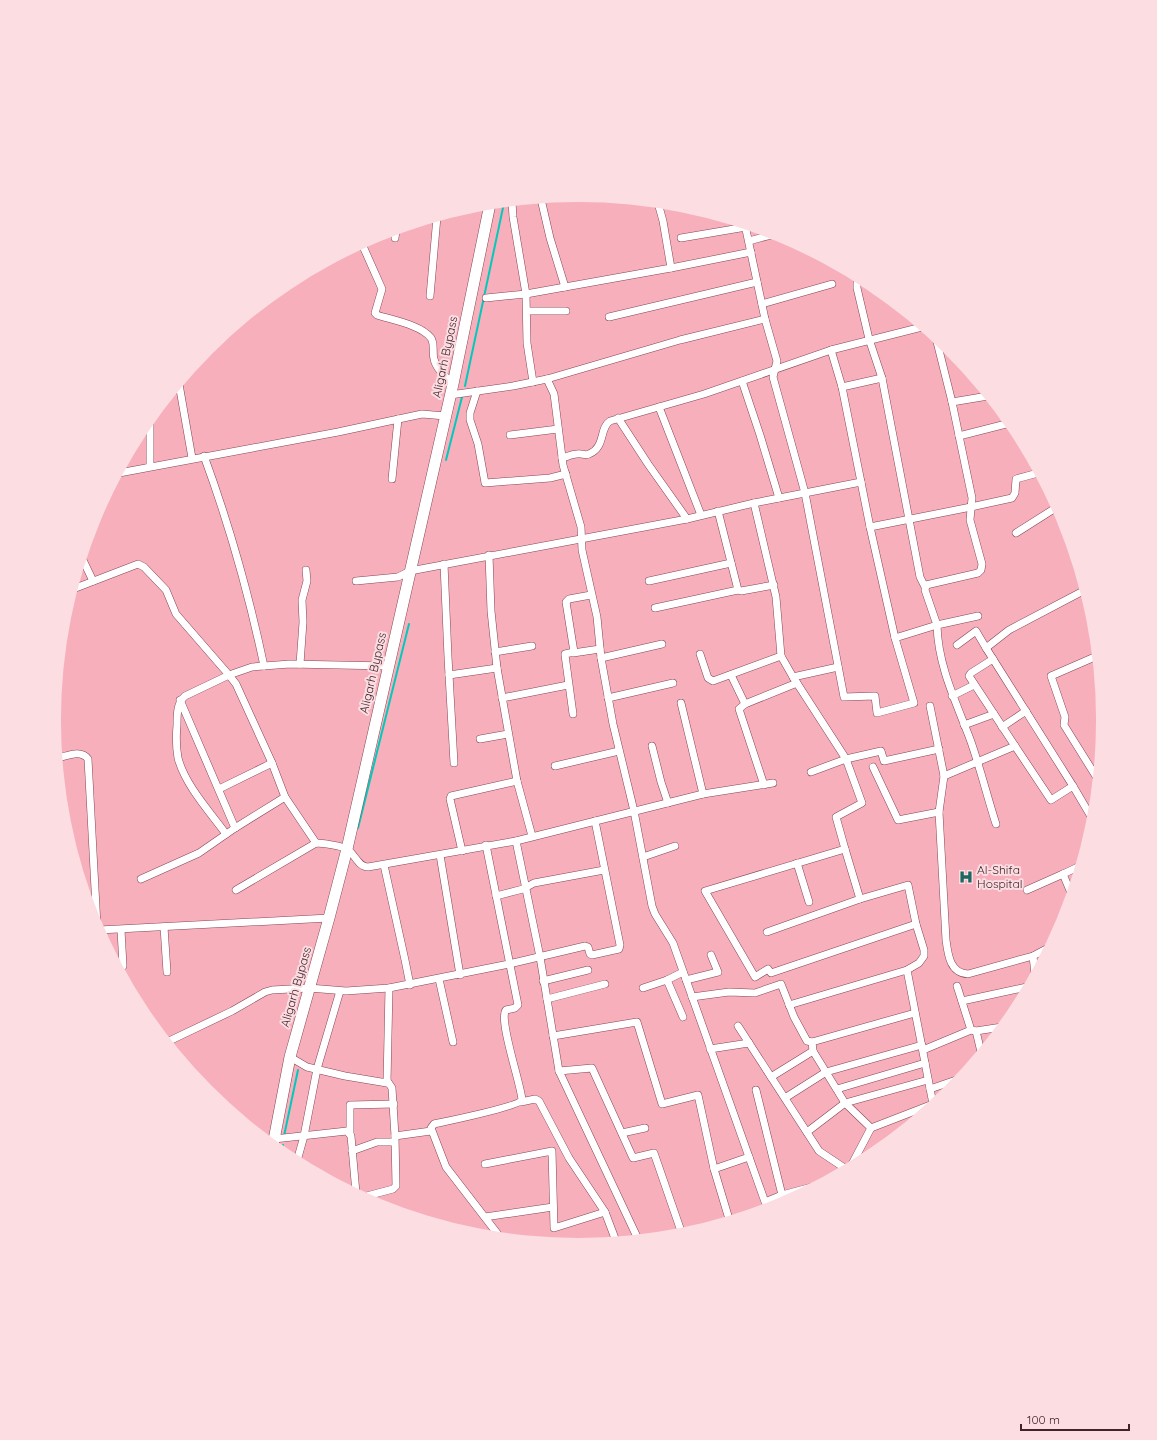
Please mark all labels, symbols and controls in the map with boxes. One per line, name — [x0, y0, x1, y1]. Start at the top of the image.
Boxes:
street label: Aligarh Bypass — [429, 314, 461, 399]
street label: Aligarh Bypass — [356, 630, 389, 715]
place label: Al-Shifa Hospital — [977, 862, 1022, 891]
hospital icon: Al-Shifa Hospital — [958, 869, 974, 885]
street label: Aligarh Bypass — [277, 945, 314, 1029]
scale bar — [1021, 1406, 1129, 1432]
text: 100 m — [1027, 1412, 1060, 1427]

